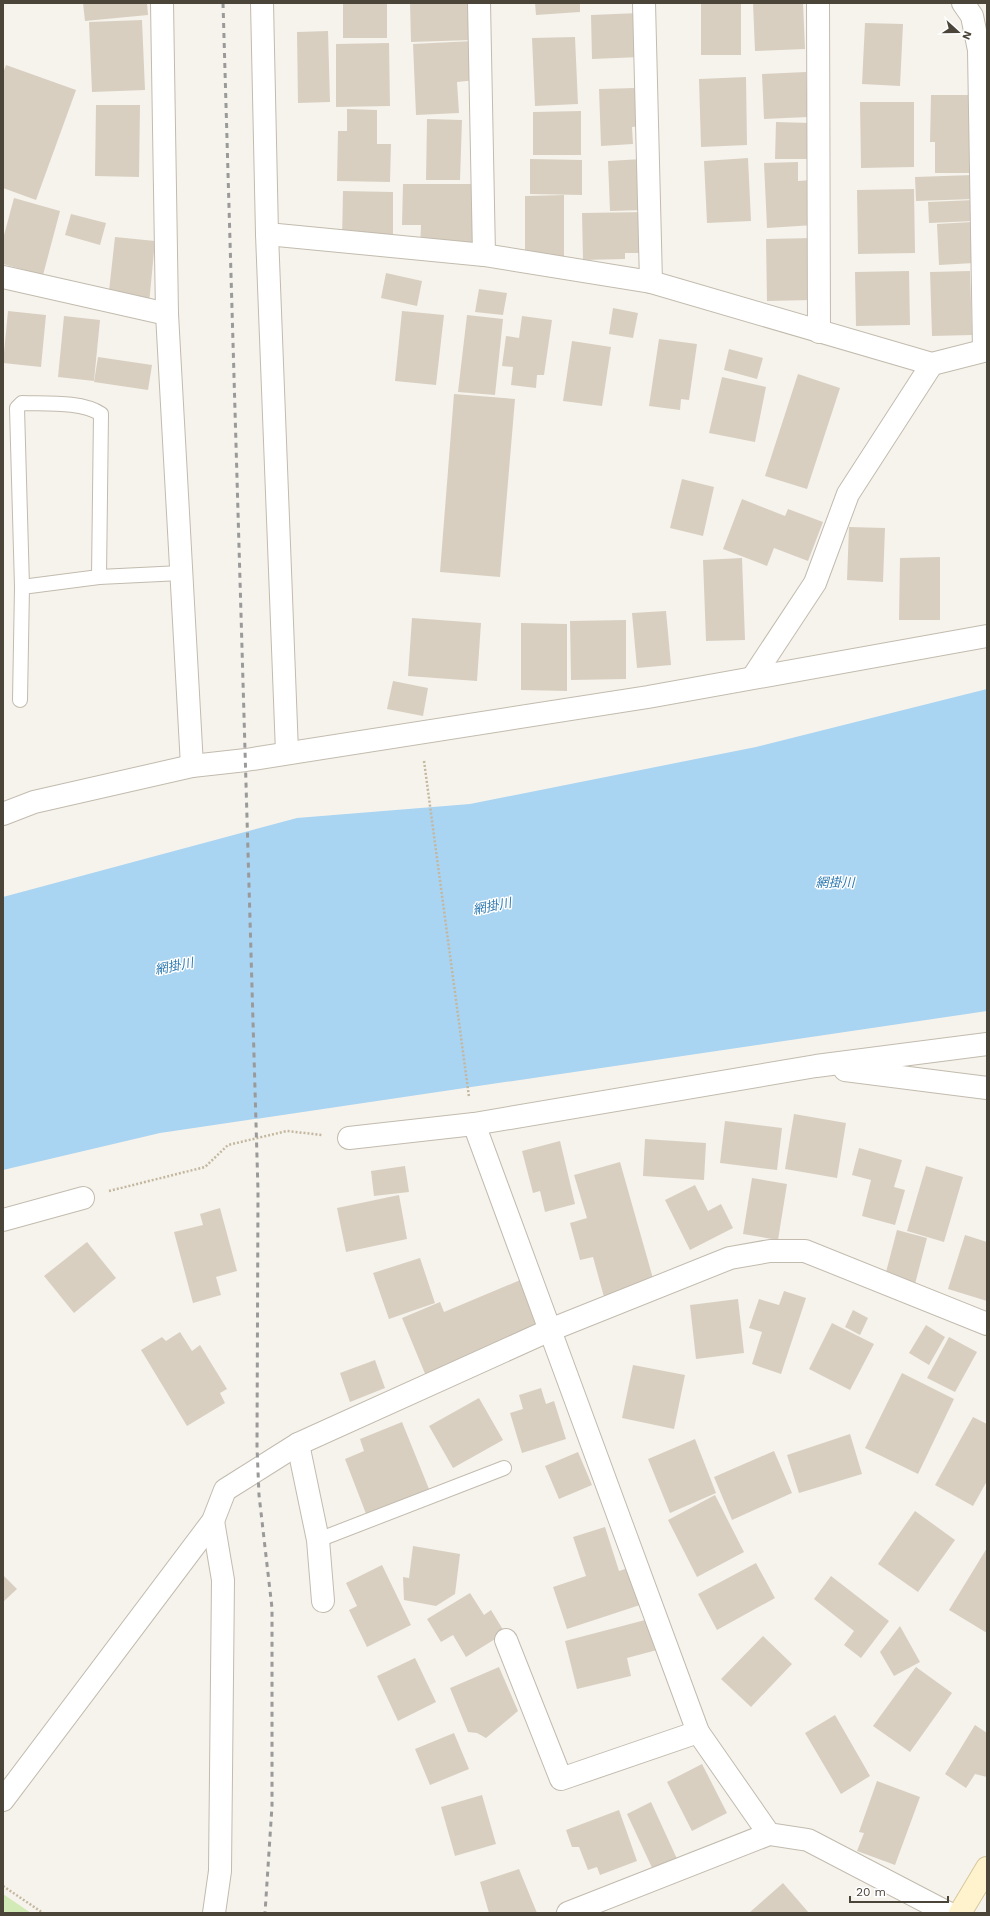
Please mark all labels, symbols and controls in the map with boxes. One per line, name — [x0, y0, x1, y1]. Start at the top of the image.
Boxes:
north arrow — [938, 12, 978, 52]
text: N — [959, 29, 974, 42]
water label: 網掛川 — [815, 875, 856, 890]
water label: 網掛川 — [471, 895, 515, 917]
water label: 網掛川 — [153, 955, 197, 977]
scale bar — [850, 1878, 948, 1904]
text: 20 m — [856, 1885, 886, 1899]

